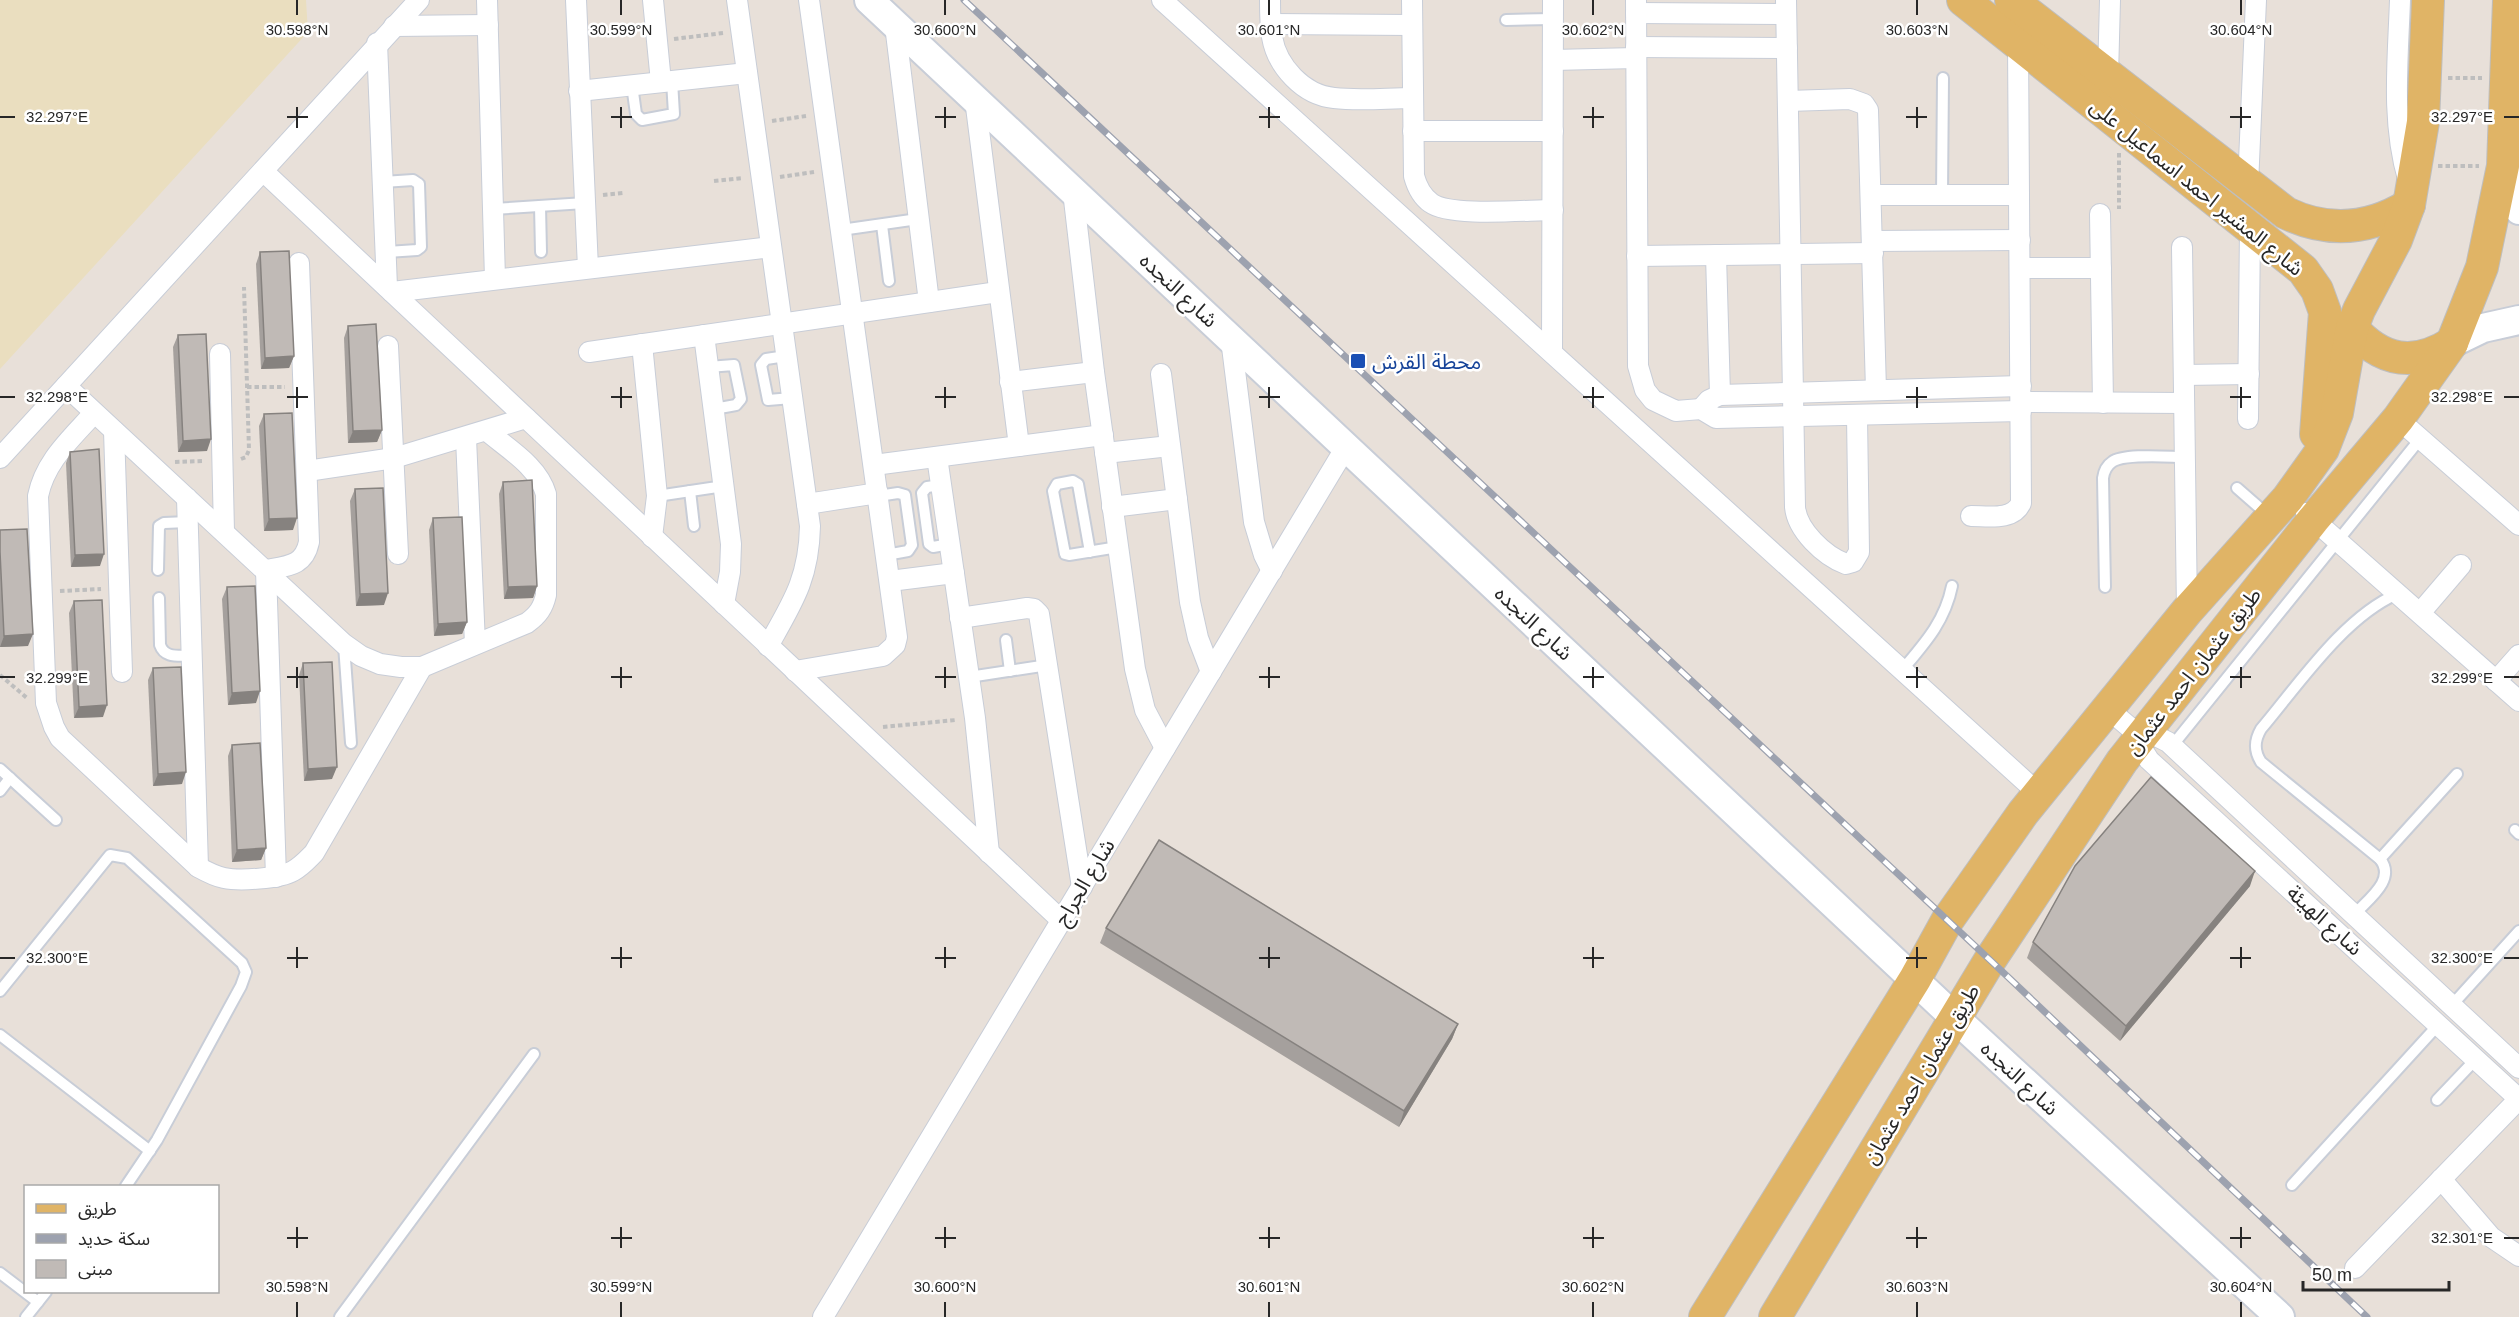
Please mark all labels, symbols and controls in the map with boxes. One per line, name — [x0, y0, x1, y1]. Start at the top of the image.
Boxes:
text: 30.598°N — [266, 21, 328, 38]
text: 30.599°N — [590, 21, 652, 38]
text: 30.600°N — [914, 21, 976, 38]
text: 30.601°N — [1238, 21, 1300, 38]
text: 30.602°N — [1562, 21, 1624, 38]
text: 30.603°N — [1886, 21, 1948, 38]
text: 30.604°N — [2210, 21, 2272, 38]
street label: شارع المشير احمد اسماعيل على — [2083, 94, 2308, 283]
text: 32.297°E — [26, 108, 88, 125]
text: 32.297°E — [2431, 108, 2493, 125]
street label: شارع النجده — [1133, 248, 1222, 335]
place label: محطة القرش — [1372, 350, 1481, 374]
marker: محطة القرش — [1349, 352, 1367, 370]
text: 32.298°E — [26, 388, 88, 405]
text: 32.298°E — [2431, 388, 2493, 405]
street label: شارع النجده — [1488, 581, 1577, 668]
street label: طريق عثمان احمد عثمان — [2121, 583, 2267, 760]
text: 32.299°E — [26, 669, 88, 686]
text: 32.299°E — [2431, 669, 2493, 686]
street label: شارع الجراج — [1049, 835, 1122, 931]
street label: شارع الهيئة — [2280, 880, 2367, 963]
text: 32.300°E — [26, 949, 88, 966]
text: 32.300°E — [2431, 949, 2493, 966]
street label: طريق عثمان احمد عثمان — [1858, 980, 1985, 1169]
street label: شارع النجده — [1974, 1036, 2063, 1123]
legend — [24, 1185, 219, 1293]
text: طريق — [78, 1199, 117, 1220]
text: سكة حديد — [78, 1229, 150, 1249]
text: 32.301°E — [2431, 1229, 2493, 1246]
scale bar — [2303, 1254, 2448, 1292]
text: مبنى — [78, 1259, 113, 1280]
text: 50 m — [2312, 1265, 2352, 1285]
text: 30.598°N — [266, 1278, 328, 1295]
text: 30.599°N — [590, 1278, 652, 1295]
text: 30.600°N — [914, 1278, 976, 1295]
text: 30.601°N — [1238, 1278, 1300, 1295]
text: 30.602°N — [1562, 1278, 1624, 1295]
text: 30.603°N — [1886, 1278, 1948, 1295]
text: 30.604°N — [2210, 1278, 2272, 1295]

